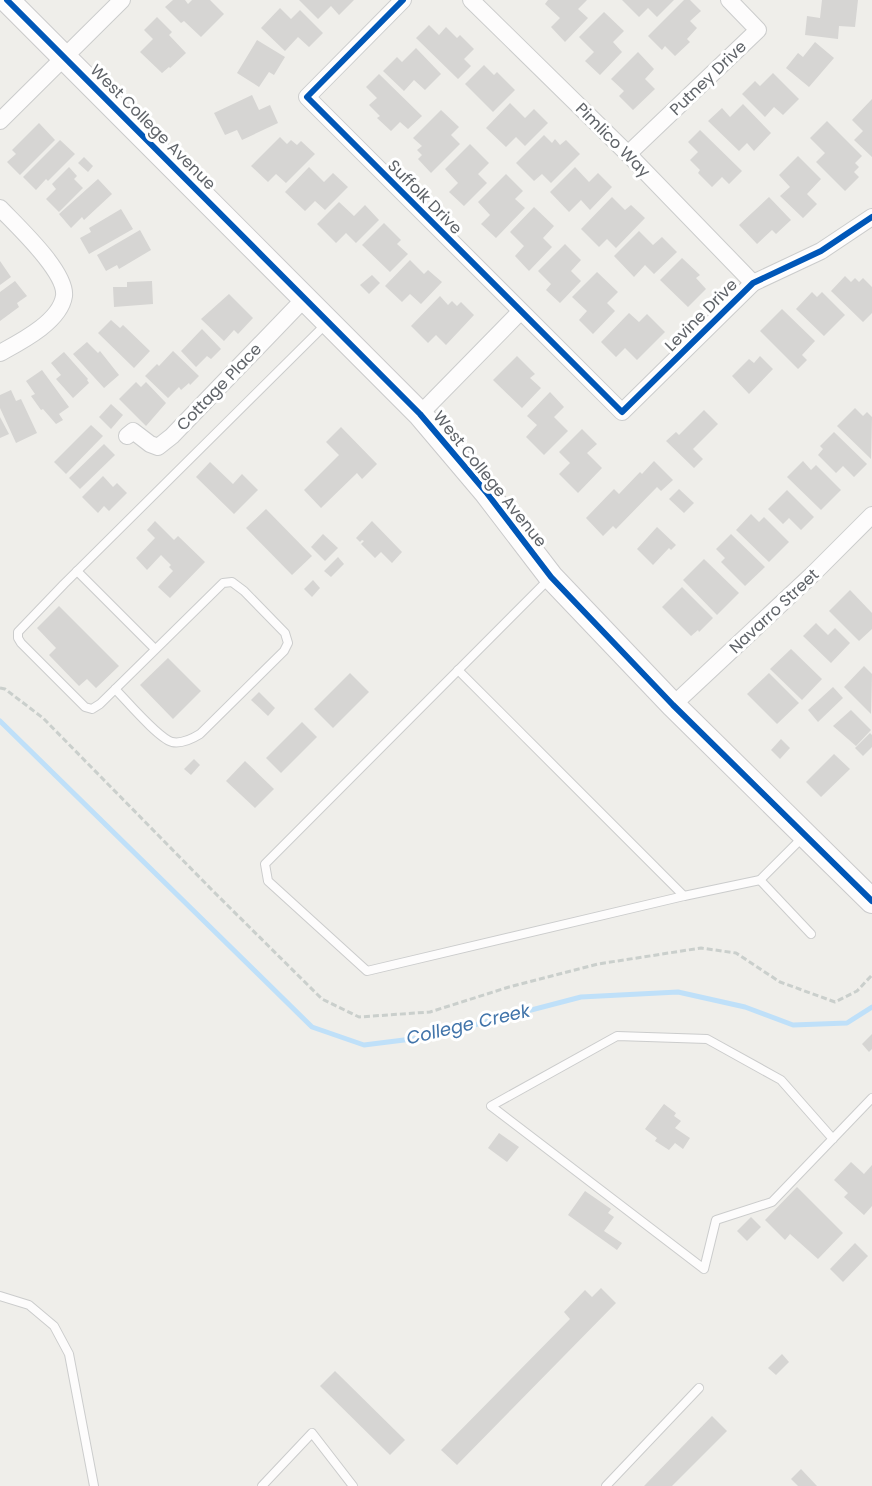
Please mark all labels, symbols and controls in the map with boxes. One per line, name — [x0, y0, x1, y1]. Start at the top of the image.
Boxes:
street label: Putney Drive — [664, 35, 752, 121]
street label: West College Avenue — [85, 59, 221, 195]
street label: Pimlico Way — [570, 97, 656, 183]
street label: Suffolk Drive — [383, 155, 467, 239]
street label: Levine Drive — [660, 273, 743, 356]
street label: Cottage Place — [171, 338, 267, 436]
street label: West College Avenue — [428, 406, 552, 552]
street label: Navarro Street — [724, 563, 824, 659]
water label: College Creek — [404, 997, 533, 1050]

